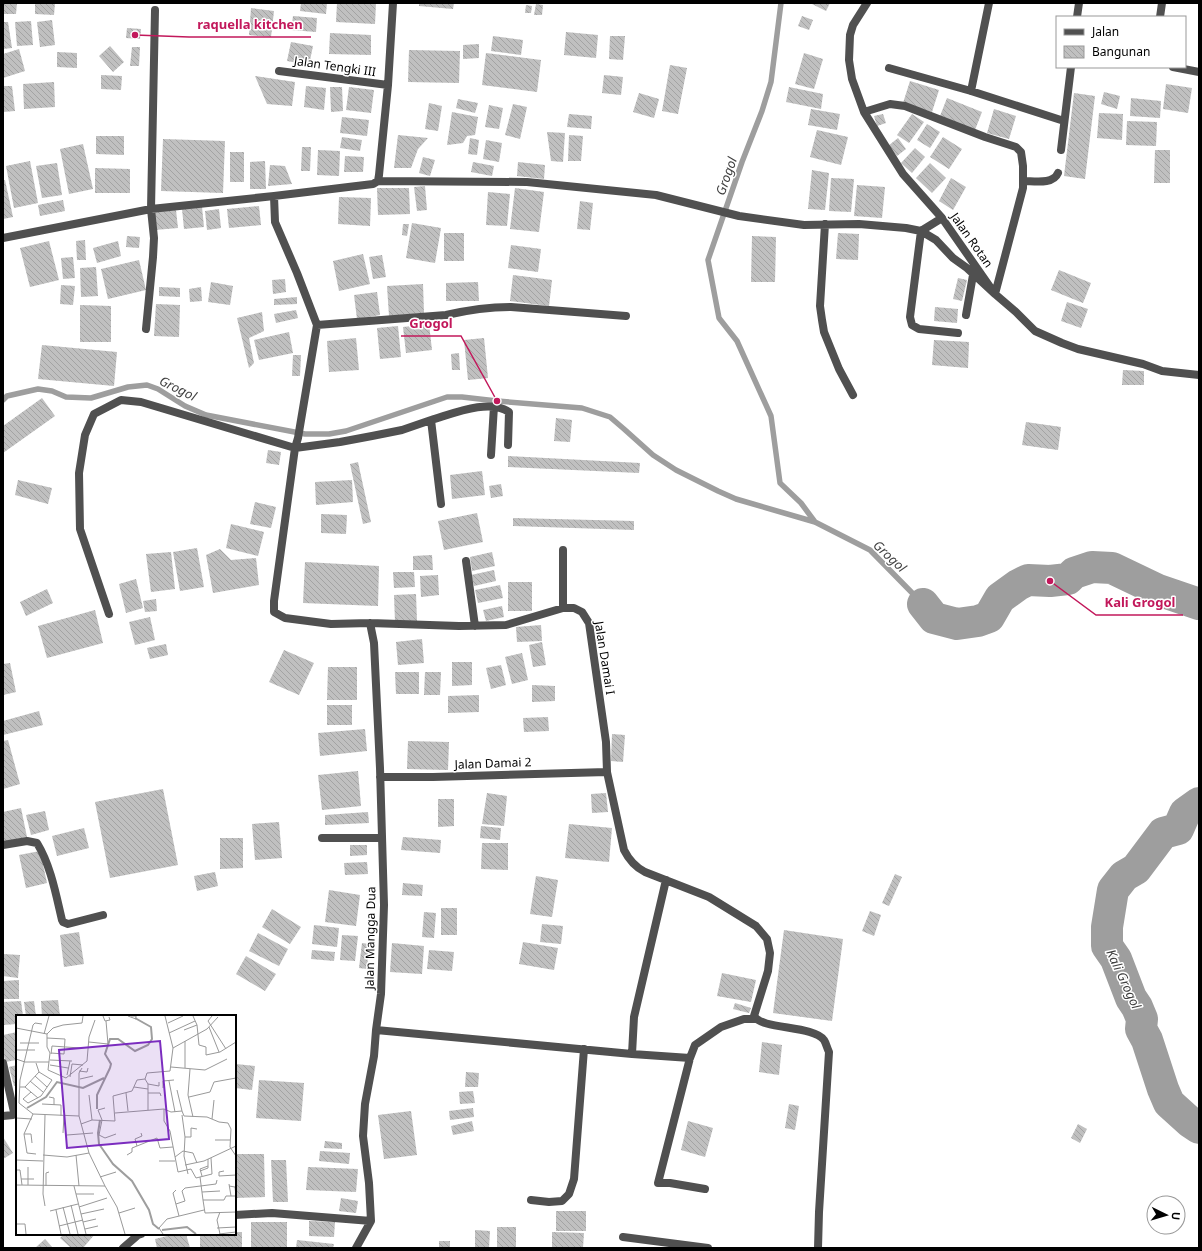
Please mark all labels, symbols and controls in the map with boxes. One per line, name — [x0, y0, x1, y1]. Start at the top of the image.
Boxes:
callout: raquella kitchen — [189, 12, 311, 37]
text: raquella kitchen — [197, 15, 303, 33]
legend — [1056, 16, 1186, 68]
text: Jalan — [1091, 23, 1119, 40]
text: Bangunan — [1092, 43, 1150, 60]
street label: Jalan Tengki III — [292, 52, 377, 80]
water label: Grogol — [711, 154, 741, 197]
street label: Jalan Rotan — [946, 208, 997, 271]
callout: Grogol — [401, 311, 461, 336]
text: Grogol — [409, 314, 453, 332]
water label: Grogol — [156, 371, 200, 405]
water label: Grogol — [870, 536, 911, 576]
callout: Kali Grogol — [1096, 590, 1183, 615]
text: Kali Grogol — [1105, 593, 1175, 611]
street label: Jalan Damai I — [591, 619, 619, 696]
street label: Jalan Damai 2 — [453, 753, 532, 773]
street label: Jalan Mangga Dua — [361, 886, 379, 991]
water label: Kali Grogol — [1102, 946, 1146, 1012]
inset map — [16, 1015, 236, 1235]
north arrow — [1146, 1195, 1186, 1235]
text: U — [1169, 1211, 1184, 1221]

